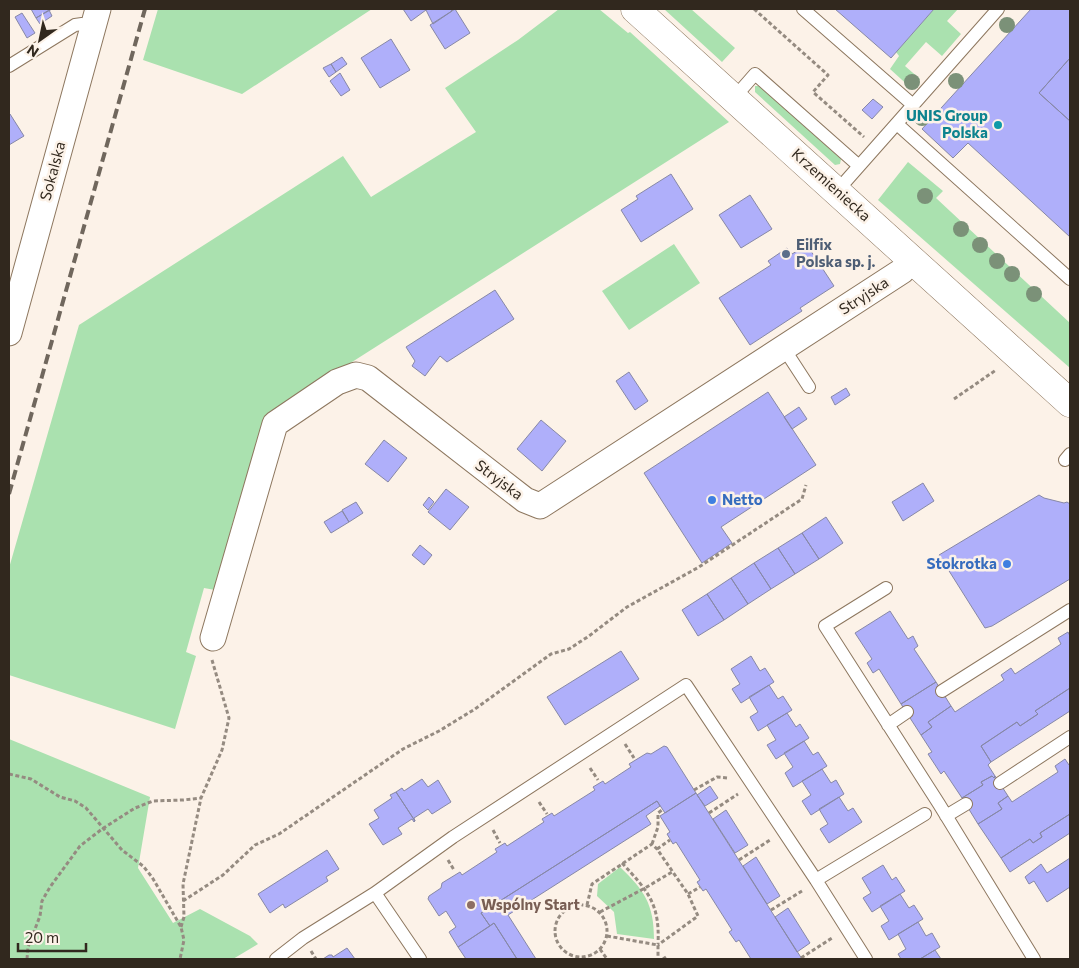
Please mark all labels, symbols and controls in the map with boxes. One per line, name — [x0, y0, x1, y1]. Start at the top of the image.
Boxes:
north arrow — [15, 15, 65, 65]
text: N — [24, 41, 42, 61]
place label: UNIS Group Polska — [906, 106, 988, 141]
marker: UNIS Group Polska — [992, 119, 1004, 131]
street label: Sokalska — [36, 139, 69, 202]
street label: Krzemieniecka — [788, 144, 875, 224]
place label: Eilfix Polska sp. j. — [796, 235, 876, 270]
marker: Eilfix Polska sp. j. — [780, 248, 792, 260]
street label: Stryjska — [835, 273, 891, 318]
street label: Stryjska — [472, 455, 527, 503]
place label: Netto — [722, 490, 763, 508]
marker: Netto — [706, 494, 718, 506]
place label: Stokrotka — [927, 554, 997, 572]
marker: Stokrotka — [1001, 558, 1013, 570]
place label: Wspólny Start — [481, 895, 580, 913]
marker: Wspólny Start — [465, 899, 477, 911]
scale bar — [18, 920, 85, 952]
text: 20 m — [25, 928, 59, 946]

